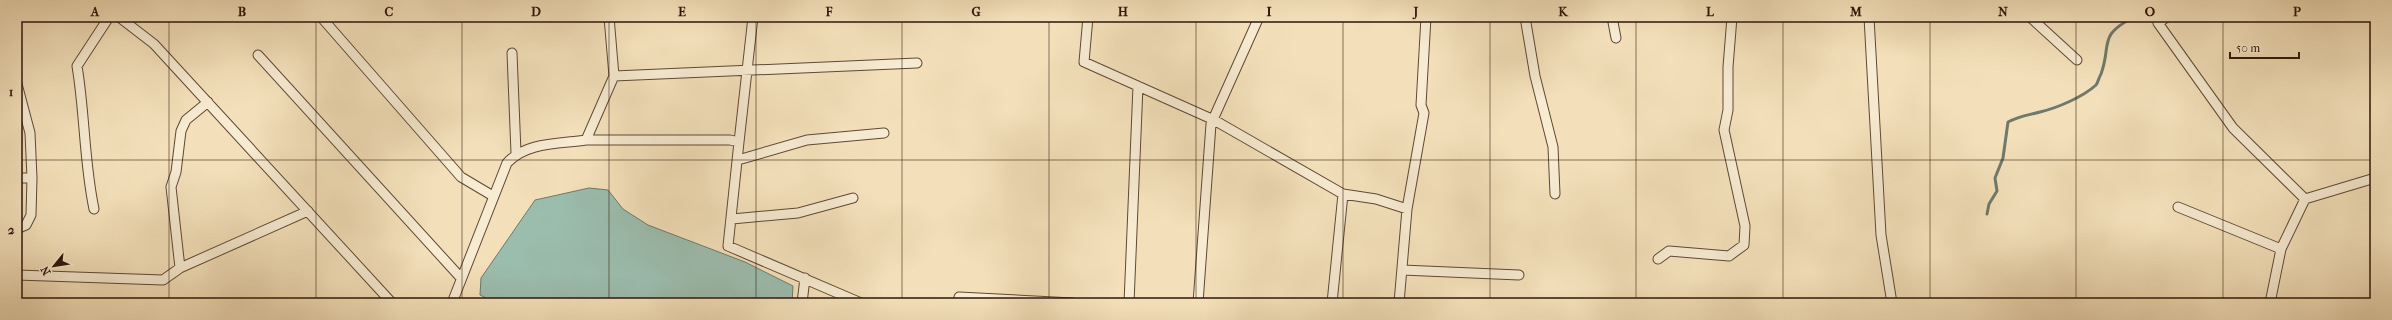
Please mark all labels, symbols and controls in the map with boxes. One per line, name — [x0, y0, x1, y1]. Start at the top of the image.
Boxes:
text: A — [90, 4, 100, 19]
text: B — [238, 4, 247, 19]
text: C — [385, 4, 394, 19]
text: D — [531, 4, 541, 19]
text: E — [678, 4, 686, 19]
text: F — [825, 4, 833, 19]
text: G — [971, 4, 981, 19]
text: H — [1118, 4, 1129, 19]
text: I — [1266, 4, 1272, 19]
text: J — [1412, 4, 1419, 20]
text: K — [1558, 4, 1569, 19]
text: L — [1706, 4, 1715, 19]
text: M — [1849, 4, 1862, 19]
text: N — [1998, 4, 2008, 19]
text: O — [2145, 4, 2155, 19]
text: P — [2293, 4, 2301, 19]
scale bar — [2230, 34, 2299, 60]
text: 50 m — [2236, 41, 2260, 55]
text: 1 — [9, 84, 14, 99]
text: 2 — [8, 222, 15, 237]
north arrow — [34, 246, 74, 286]
text: N — [38, 263, 53, 278]

